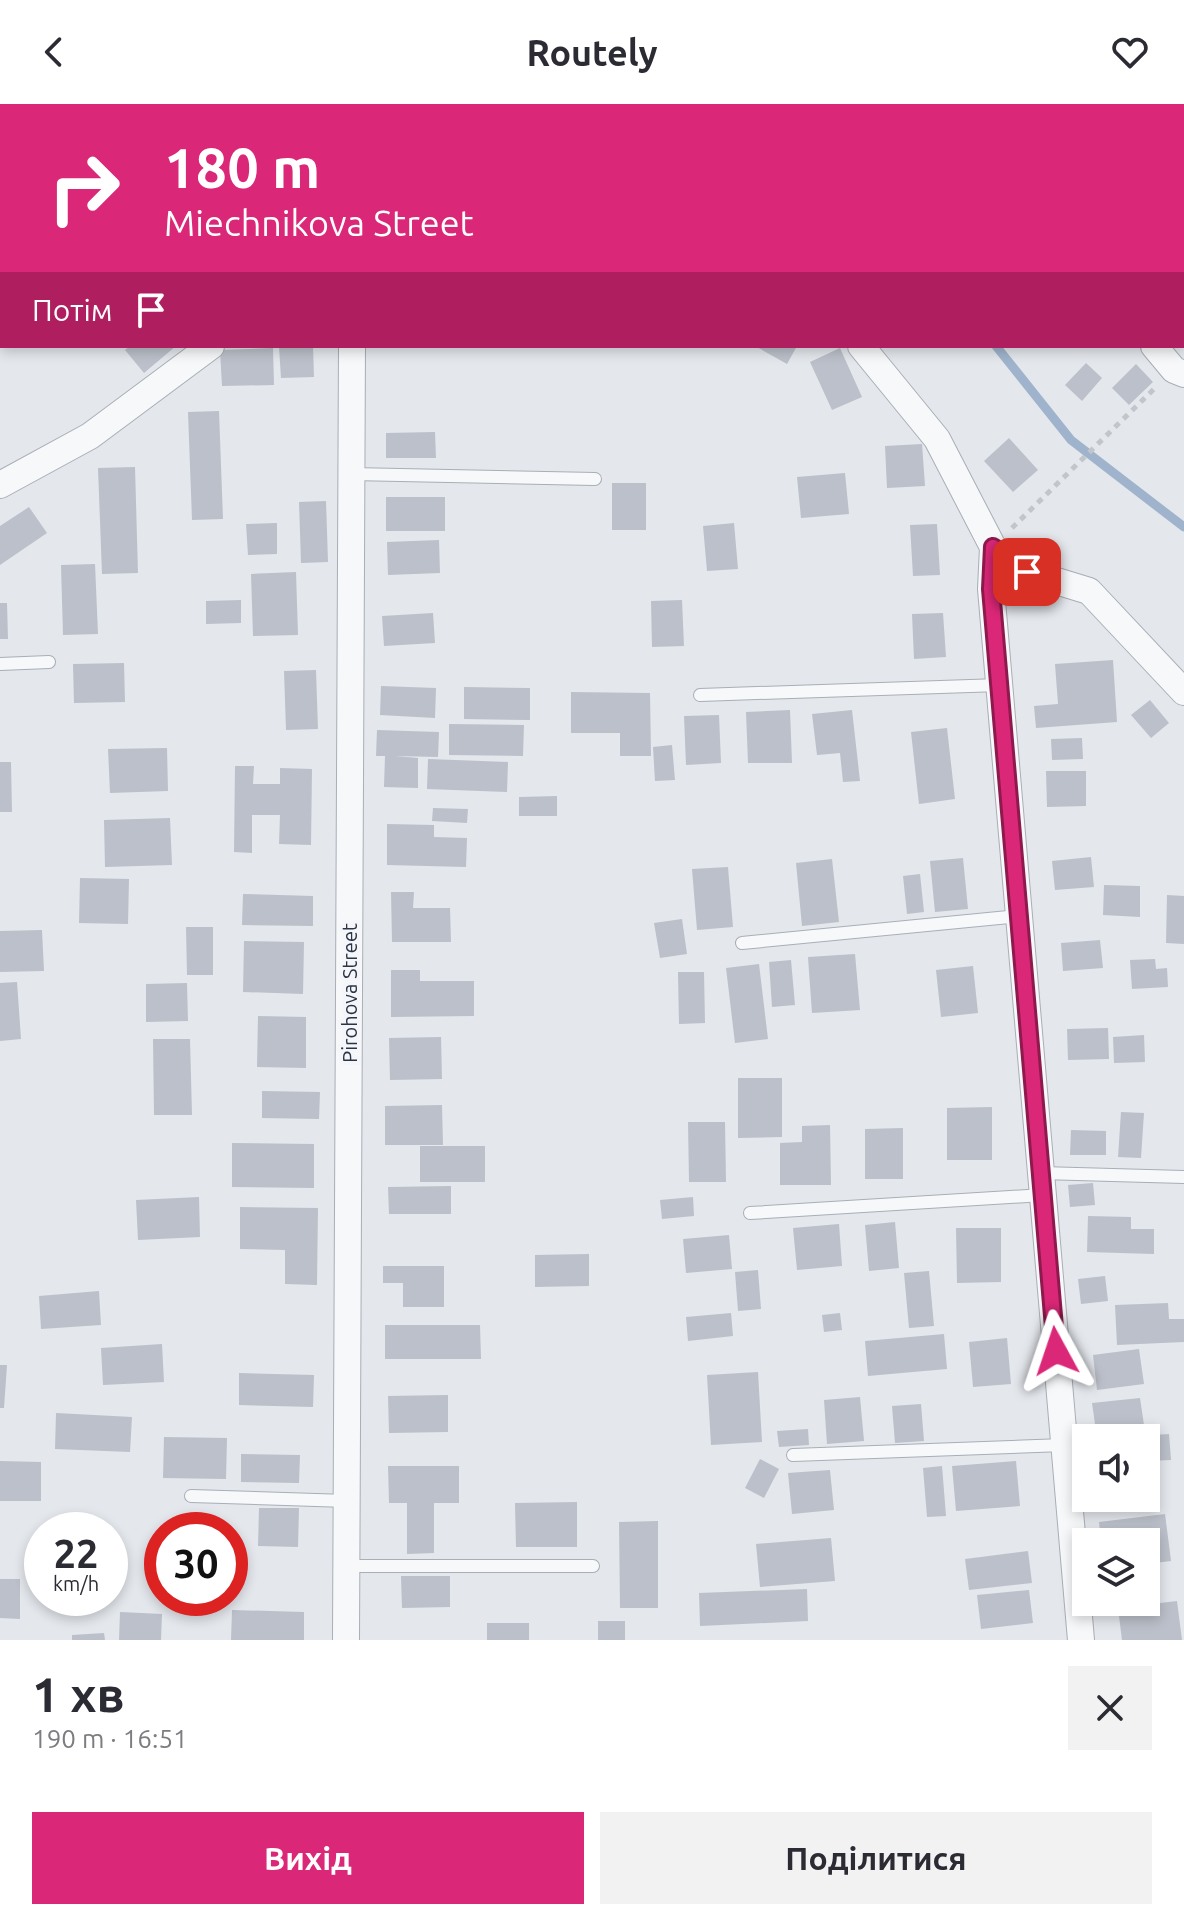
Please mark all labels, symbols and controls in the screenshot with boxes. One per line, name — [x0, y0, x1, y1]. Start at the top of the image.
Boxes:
icon: back — [32, 30, 76, 74]
icon: heart — [1108, 30, 1152, 74]
text: Routely — [526, 32, 658, 73]
icon: right — [32, 136, 136, 240]
text: 180 m — [164, 136, 320, 199]
text: Miechnikova Street — [164, 202, 474, 243]
icon: arrive — [129, 288, 173, 332]
text: Потім — [32, 293, 113, 327]
pin — [993, 538, 1061, 606]
icon: arrive — [1005, 550, 1049, 594]
street label: Pirohova Street — [338, 923, 361, 1063]
position arrow — [1014, 1309, 1098, 1393]
map controls — [1072, 1424, 1160, 1616]
button: sound — [1072, 1424, 1160, 1512]
speed limit sign: 30 — [144, 1512, 248, 1616]
button: layers — [1072, 1528, 1160, 1616]
text: 22 — [53, 1531, 99, 1576]
text: km/h — [53, 1572, 99, 1595]
button: close — [1068, 1666, 1152, 1750]
text: 1 хв — [32, 1667, 125, 1721]
text: 190 m · 16:51 — [32, 1724, 188, 1753]
button: Вихід — [32, 1812, 584, 1904]
button: Поділитися — [600, 1812, 1152, 1904]

